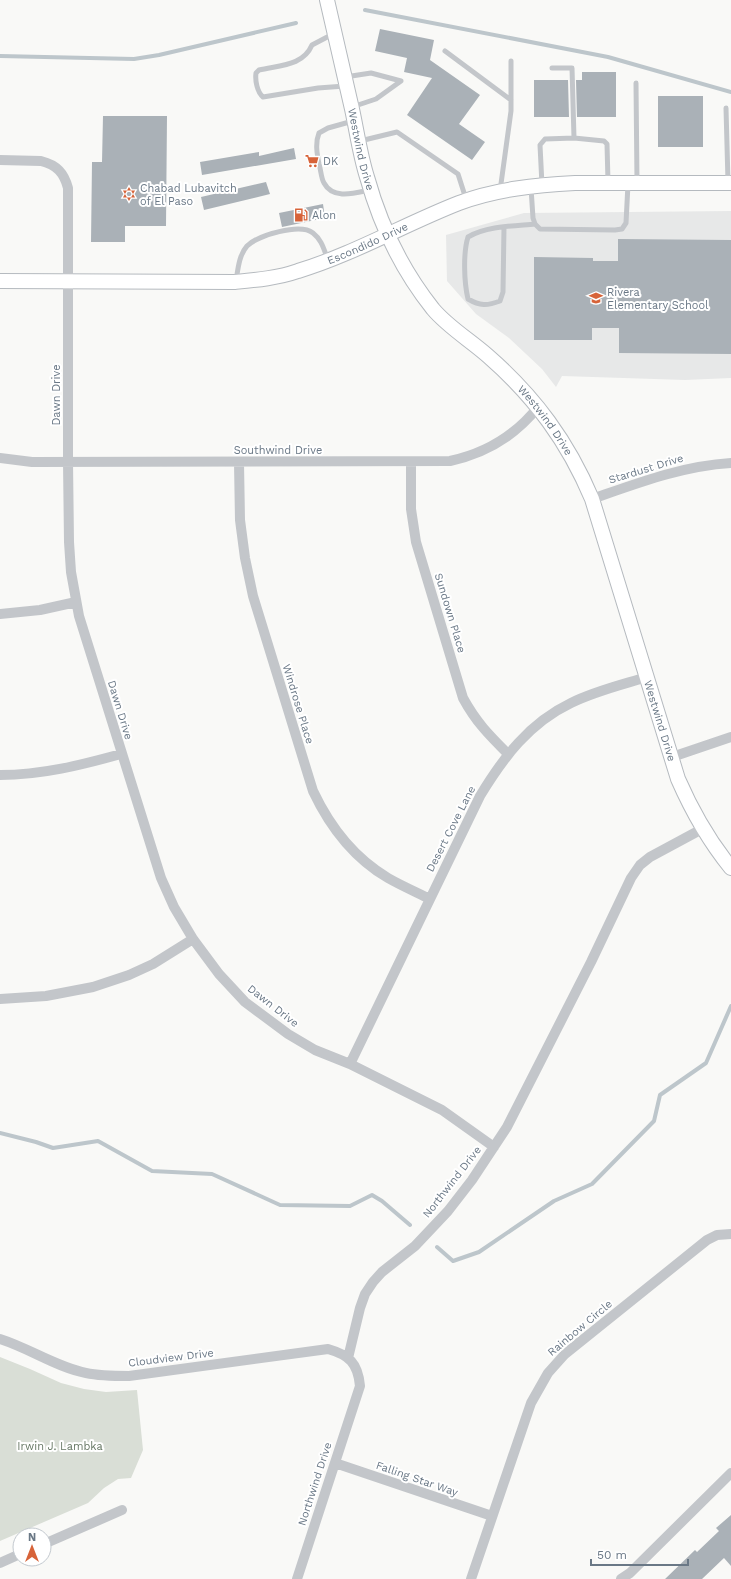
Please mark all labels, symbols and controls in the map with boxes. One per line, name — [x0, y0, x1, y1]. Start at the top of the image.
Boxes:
street label: Westwind Drive — [345, 107, 377, 192]
supermarket icon: DK — [304, 153, 320, 169]
place label: DK — [323, 155, 338, 168]
place label: Chabad Lubavitch of El Paso — [140, 182, 237, 208]
synagogue icon: Chabad Lubavitch of El Paso — [121, 186, 137, 202]
fuel station icon: Alon — [293, 207, 309, 223]
place label: Alon — [312, 209, 336, 222]
street label: Escondido Drive — [325, 220, 410, 267]
place label: Rivera Elementary School — [607, 286, 709, 312]
school or university icon: Rivera Elementary School — [588, 290, 604, 306]
street label: Dawn Drive — [50, 364, 63, 426]
street label: Westwind Drive — [515, 383, 576, 458]
street label: Southwind Drive — [234, 444, 322, 457]
street label: Stardust Drive — [607, 451, 685, 487]
street label: Sundown Place — [432, 572, 468, 654]
street label: Windrose Place — [280, 662, 316, 746]
street label: Dawn Drive — [105, 679, 135, 741]
street label: Westwind Drive — [642, 679, 679, 763]
street label: Desert Cove Lane — [424, 784, 478, 874]
street label: Dawn Drive — [245, 982, 301, 1030]
street label: Northwind Drive — [420, 1144, 484, 1220]
street label: Rainbow Circle — [545, 1297, 615, 1359]
street label: Cloudview Drive — [127, 1346, 215, 1370]
park label: Irwin J. Lambka — [17, 1440, 103, 1453]
street label: Northwind Drive — [295, 1441, 335, 1527]
street label: Falling Star Way — [374, 1459, 460, 1499]
north arrow — [12, 1527, 52, 1567]
text: N — [28, 1531, 36, 1544]
scale bar — [591, 1541, 688, 1567]
text: 50 m — [597, 1548, 627, 1562]

